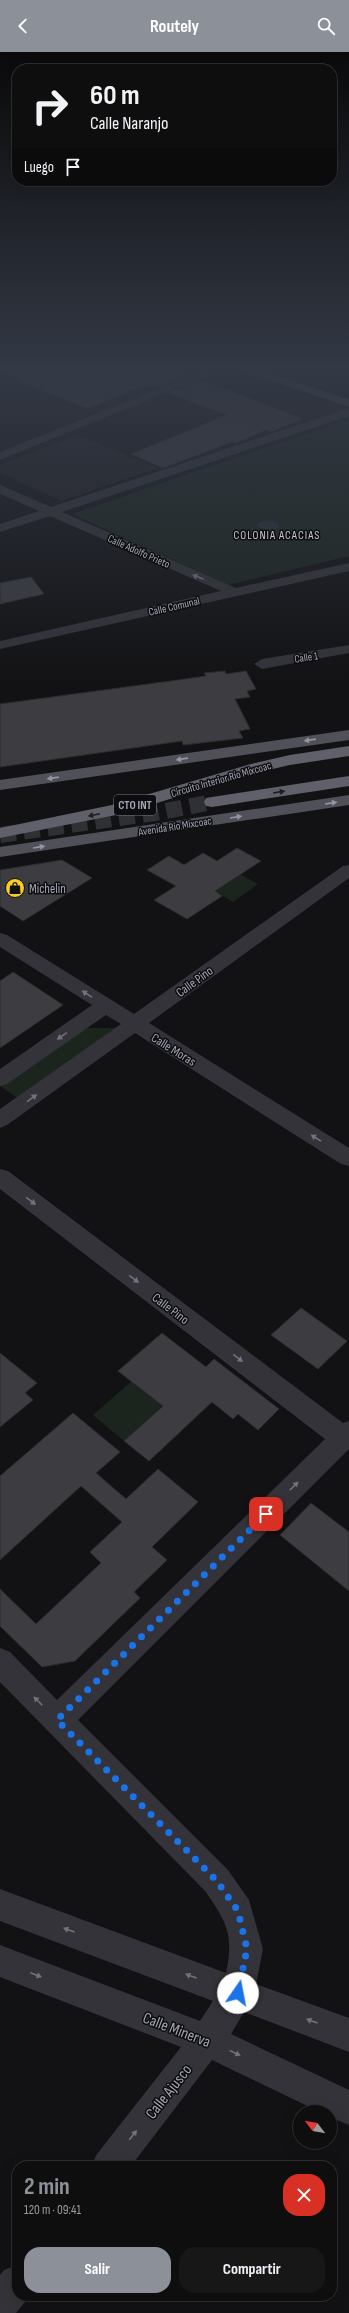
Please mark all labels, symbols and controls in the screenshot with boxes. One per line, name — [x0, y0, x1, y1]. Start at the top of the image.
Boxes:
icon: back — [12, 15, 34, 37]
icon: search — [315, 15, 337, 37]
text: Routely — [150, 16, 199, 37]
text: 60 m — [90, 79, 139, 112]
icon: right — [24, 80, 76, 132]
text: Calle Naranjo — [90, 113, 168, 134]
icon: arrive — [62, 156, 84, 178]
text: Luego — [24, 158, 54, 177]
district label: COLONIA ACACIAS — [234, 528, 320, 543]
street label: Calle Adolfo Prieto — [106, 532, 172, 571]
one-way arrow — [193, 574, 204, 580]
street label: Calle Comunal — [147, 594, 201, 619]
street label: Calle 1 — [293, 649, 319, 666]
one-way arrow — [304, 737, 316, 743]
one-way arrow — [176, 756, 188, 762]
street label: Circuito Interior Río Mixcoac — [169, 759, 273, 800]
one-way arrow — [47, 775, 59, 781]
one-way arrow — [273, 789, 285, 795]
road number: CTO INT — [114, 795, 156, 815]
one-way arrow — [325, 800, 337, 806]
one-way arrow — [88, 812, 100, 818]
street label: Avenida Río Mixcoac — [137, 814, 213, 839]
one-way arrow — [230, 814, 242, 820]
one-way arrow — [32, 844, 45, 850]
shop icon: Michelin — [4, 877, 26, 899]
place label: Michelin — [29, 881, 66, 897]
street label: Calle Pino — [173, 963, 216, 1001]
one-way arrow — [82, 990, 92, 998]
street label: Calle Moras — [148, 1030, 199, 1070]
one-way arrow — [57, 1032, 67, 1040]
one-way arrow — [26, 1094, 37, 1102]
one-way arrow — [310, 1134, 322, 1141]
one-way arrow — [26, 1196, 36, 1204]
one-way arrow — [129, 1275, 140, 1284]
street label: Calle Pino — [149, 1290, 192, 1328]
one-way arrow — [232, 1354, 243, 1362]
one-way arrow — [289, 1481, 299, 1491]
pin — [249, 1497, 283, 1531]
icon: arrive — [255, 1503, 277, 1525]
one-way arrow — [33, 1696, 43, 1706]
one-way arrow — [62, 1927, 74, 1933]
one-way arrow — [31, 1972, 43, 1978]
one-way arrow — [184, 1972, 196, 1978]
position arrow — [217, 1972, 259, 2014]
street label: Calle Minerva — [140, 2009, 213, 2052]
one-way arrow — [306, 2018, 318, 2024]
one-way arrow — [230, 2050, 241, 2056]
street label: Calle Ajusco — [142, 2061, 196, 2123]
north arrow — [293, 2105, 337, 2149]
map controls — [293, 2105, 337, 2149]
one-way arrow — [128, 2130, 137, 2141]
text: 2 min — [24, 2172, 70, 2201]
button: close — [283, 2174, 325, 2216]
text: 120 m · 09:41 — [24, 2202, 81, 2218]
button: Salir — [24, 2247, 171, 2293]
button: Compartir — [179, 2247, 325, 2293]

